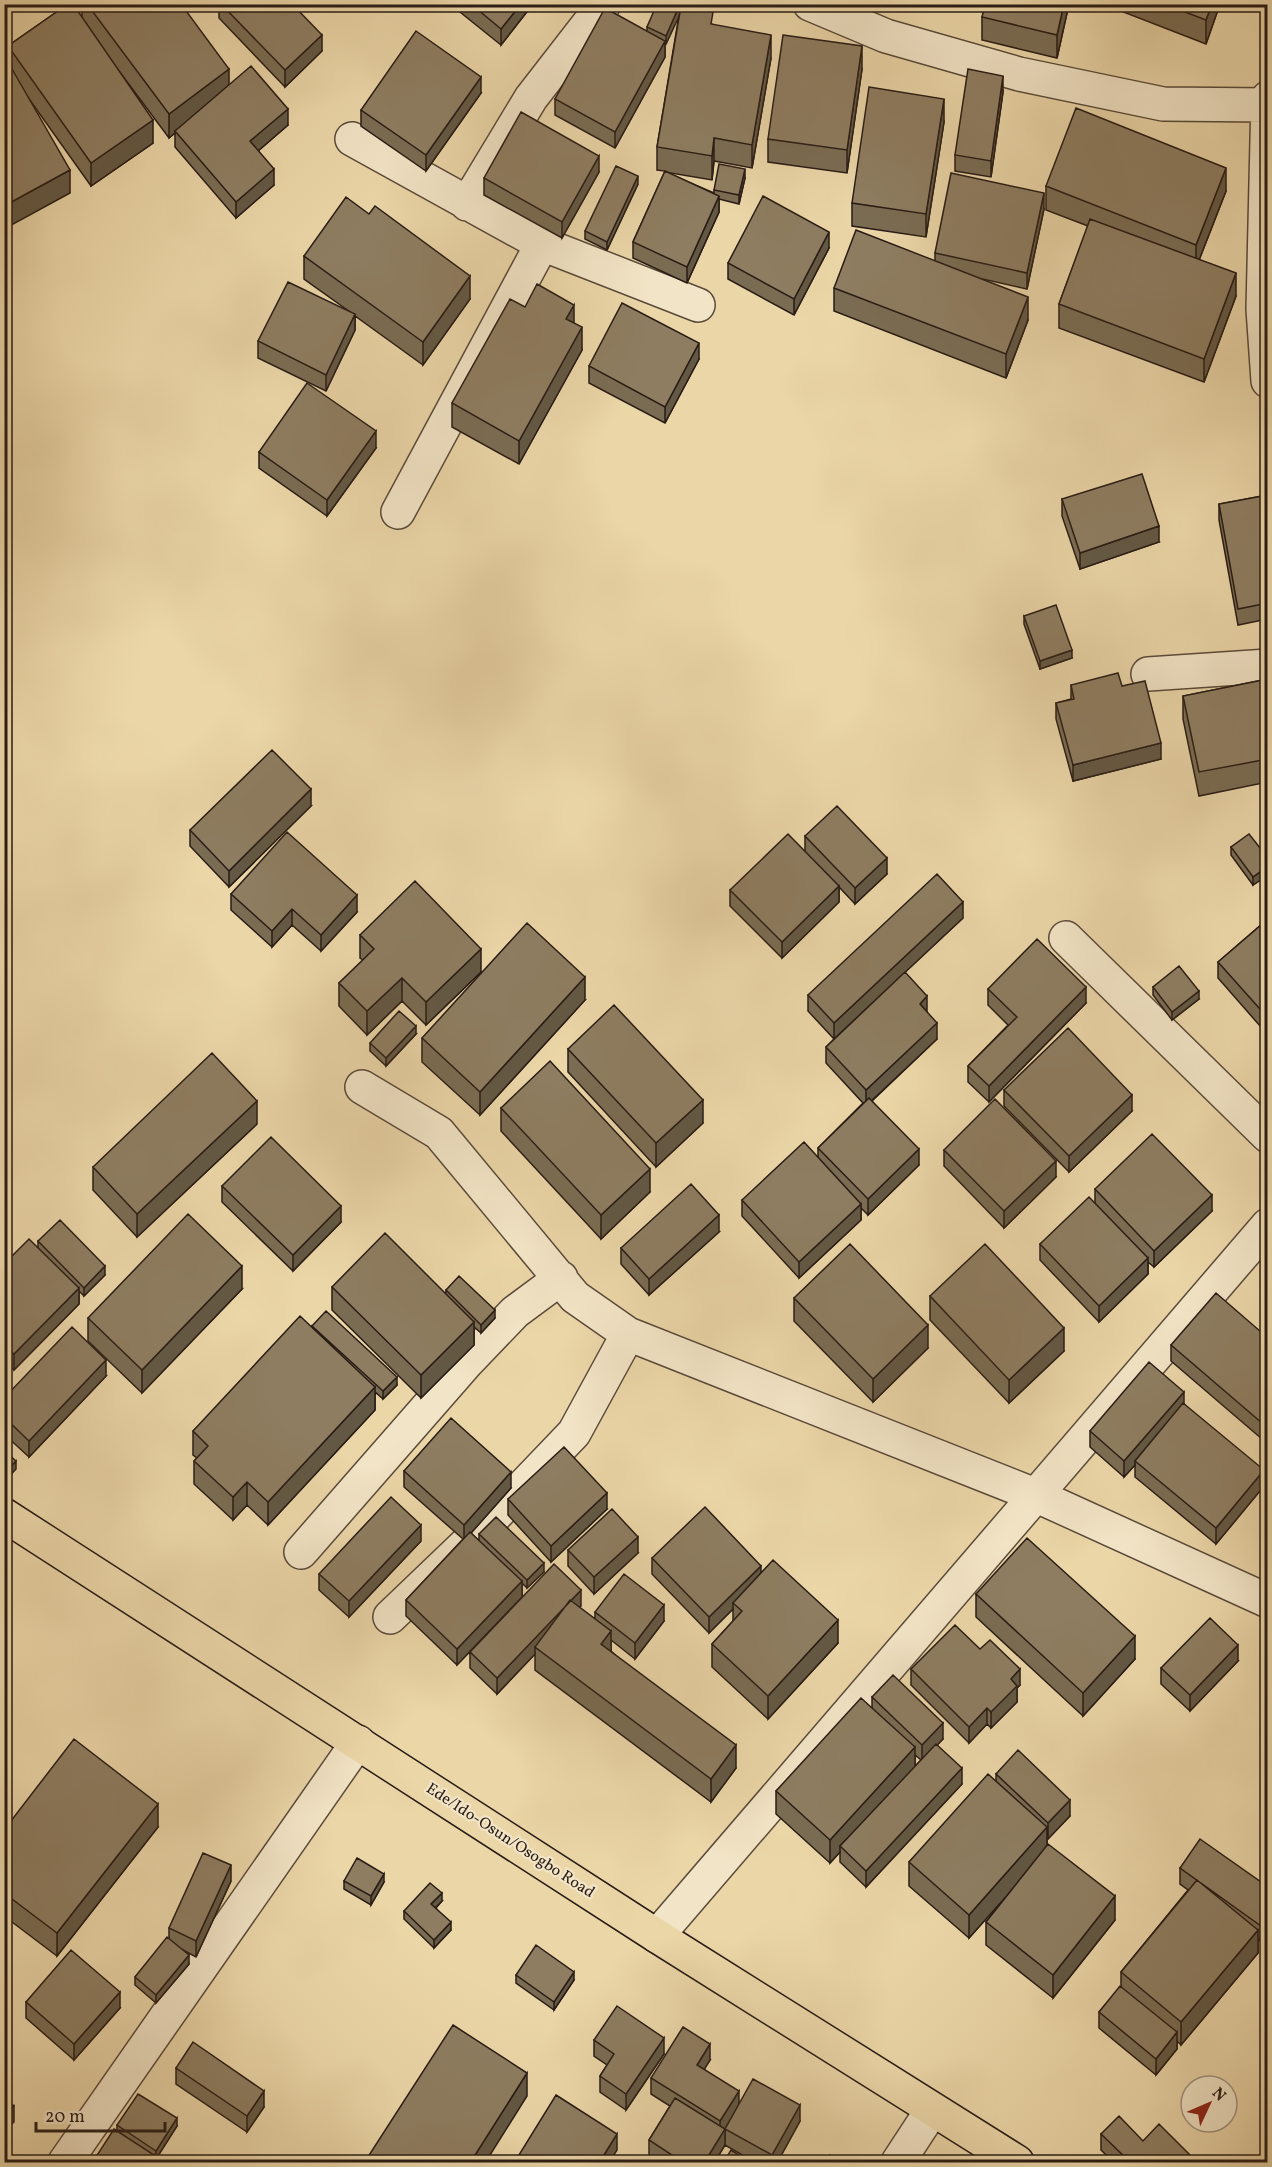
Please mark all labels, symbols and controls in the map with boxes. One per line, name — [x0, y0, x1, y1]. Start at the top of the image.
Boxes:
street label: Ede/Ido-Osun/Osogbo Road — [421, 1778, 599, 1904]
north arrow — [1179, 2074, 1239, 2134]
text: N — [1206, 2083, 1231, 2107]
scale bar — [36, 2095, 165, 2133]
text: 20 m — [45, 2105, 85, 2130]

